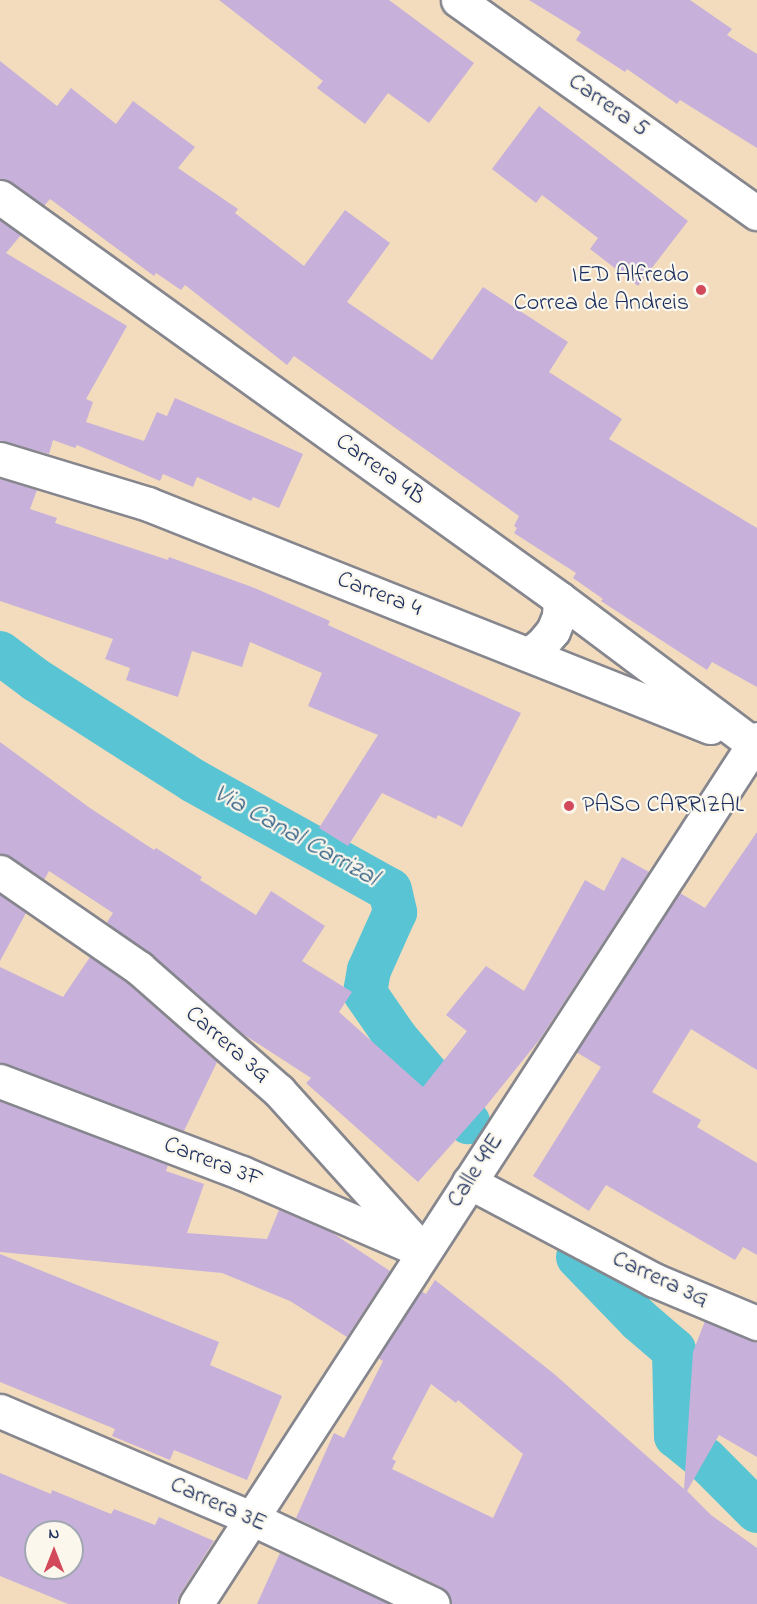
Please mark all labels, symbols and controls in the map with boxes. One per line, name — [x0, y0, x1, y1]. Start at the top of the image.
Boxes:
street label: Carrera 5 — [562, 68, 654, 144]
place label: IED Alfredo Correa de Andreis — [514, 262, 689, 318]
marker: IED Alfredo Correa de Andreis — [694, 283, 708, 297]
street label: Carrera 4B — [329, 428, 431, 512]
street label: Carrera 4 — [333, 566, 425, 624]
water label: Via Canal Carrizal — [207, 779, 383, 895]
place label: PASO CARRIZAL — [582, 792, 744, 820]
marker: PASO CARRIZAL — [560, 797, 578, 815]
street label: Carrera 3G — [179, 1000, 275, 1090]
street label: Calle 49E — [441, 1129, 511, 1213]
street label: Carrera 3F — [159, 1131, 267, 1195]
street label: Carrera 3G — [607, 1245, 713, 1315]
street label: Carrera 3E — [165, 1471, 271, 1539]
north arrow — [24, 1520, 84, 1580]
text: N — [49, 1522, 59, 1546]

